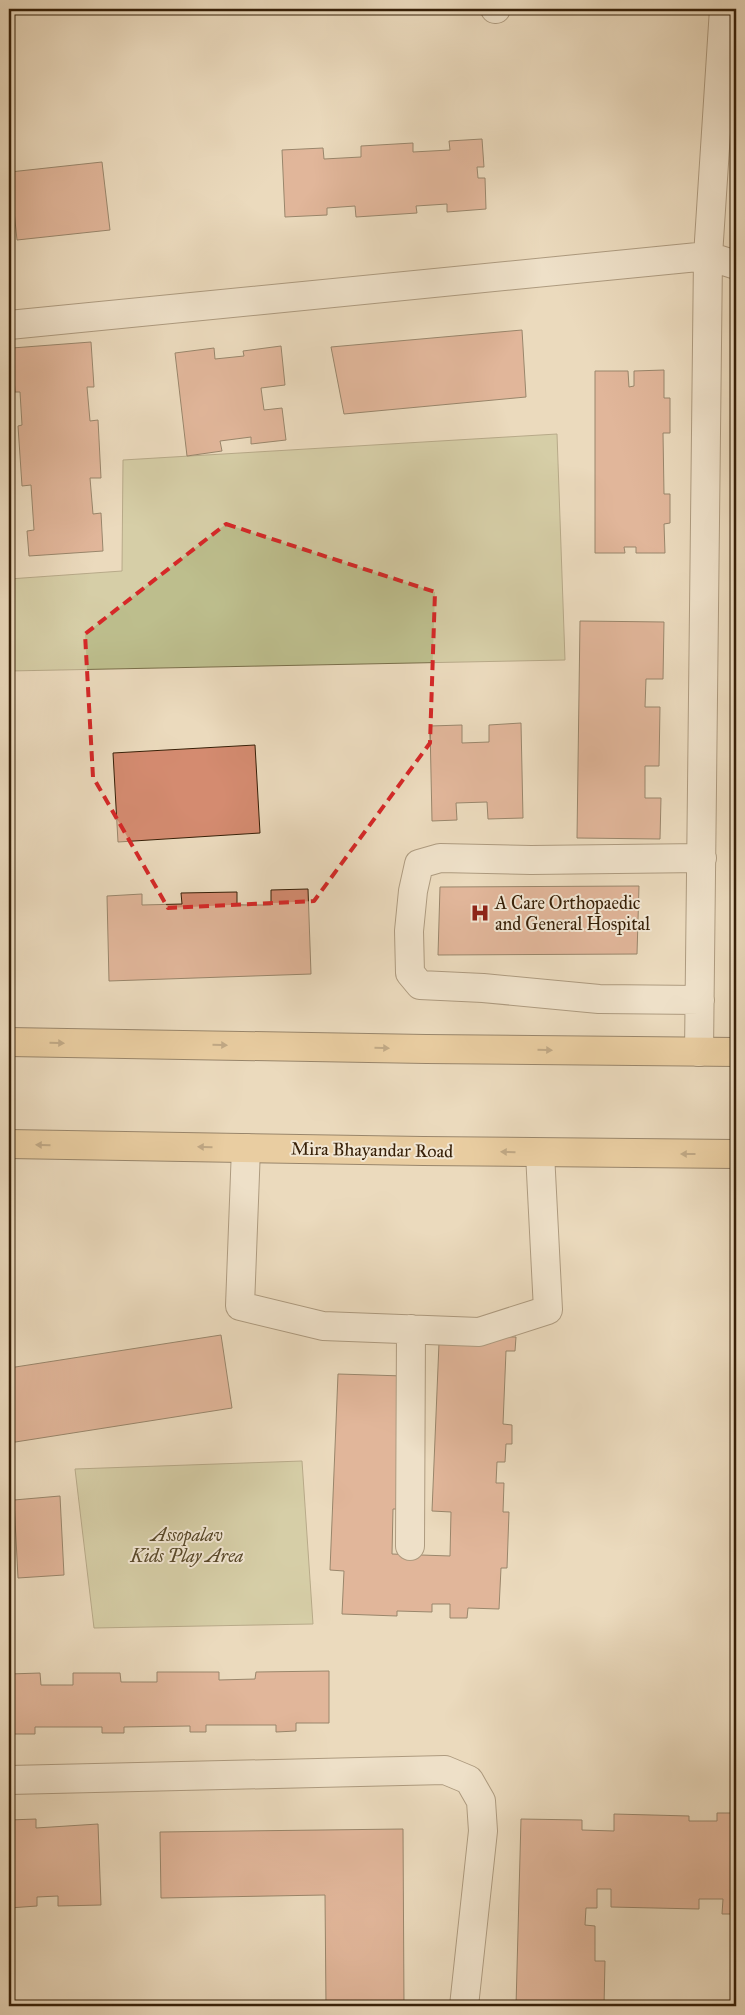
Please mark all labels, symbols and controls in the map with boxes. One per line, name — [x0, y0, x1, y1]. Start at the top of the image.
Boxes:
place label: A Care Orthopaedic and General Hospital — [494, 892, 650, 935]
hospital icon: A Care Orthopaedic and General Hospital — [469, 902, 491, 924]
one-way arrow — [50, 1039, 66, 1047]
one-way arrow — [212, 1042, 228, 1050]
one-way arrow — [375, 1044, 391, 1052]
one-way arrow — [537, 1046, 553, 1054]
street label: Mira Bhayandar Road — [291, 1138, 453, 1162]
one-way arrow — [34, 1140, 50, 1148]
one-way arrow — [197, 1143, 213, 1151]
one-way arrow — [499, 1148, 515, 1156]
one-way arrow — [679, 1150, 695, 1158]
park label: Assopalav Kids Play Area — [130, 1524, 244, 1567]

